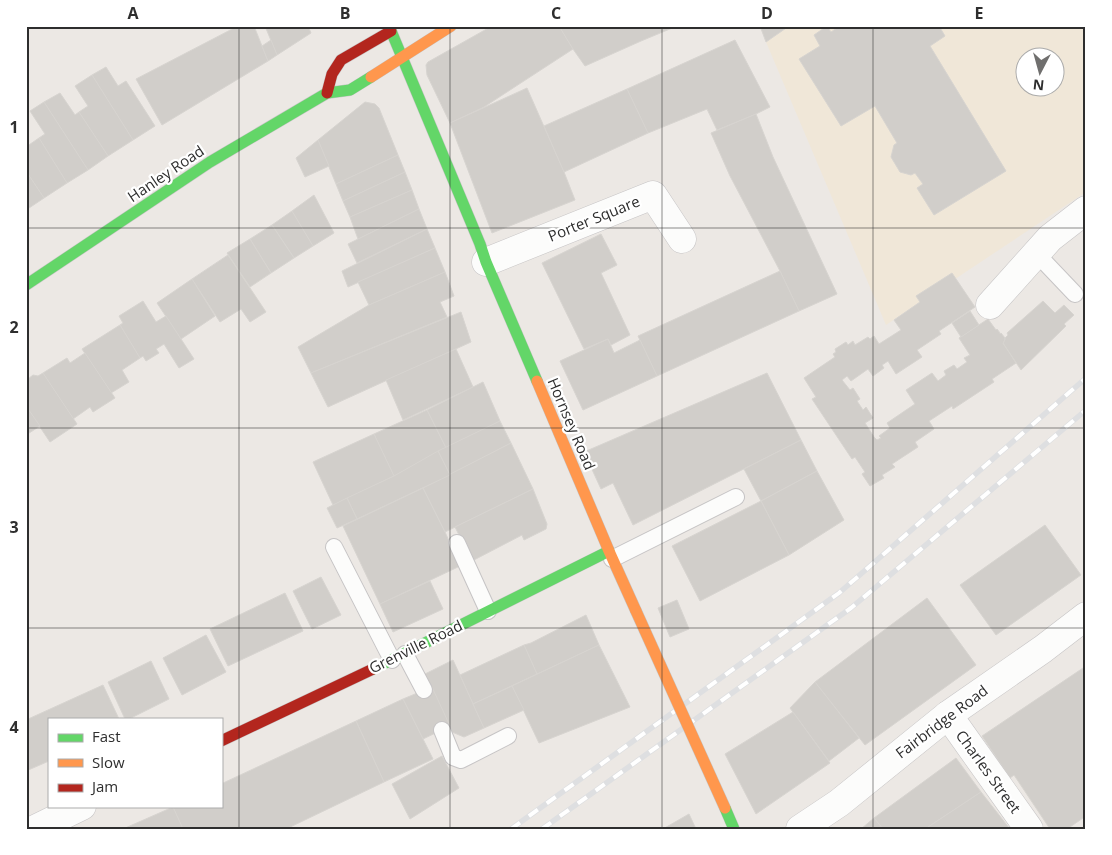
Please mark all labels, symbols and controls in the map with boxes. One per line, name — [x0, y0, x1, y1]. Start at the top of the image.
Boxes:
text: A — [127, 2, 139, 24]
text: B — [340, 2, 350, 24]
text: C — [551, 2, 561, 24]
text: D — [761, 2, 773, 24]
text: E — [975, 2, 984, 24]
north arrow — [1014, 48, 1064, 98]
text: N — [1032, 75, 1045, 95]
text: 1 — [9, 116, 19, 138]
street label: Hanley Road — [123, 140, 208, 206]
street label: Porter Square — [545, 191, 643, 246]
text: 2 — [9, 316, 19, 338]
street label: Hornsey Road — [544, 375, 600, 473]
text: 3 — [9, 516, 19, 538]
street label: Grenville Road — [366, 615, 466, 677]
street label: Fairbridge Road — [891, 680, 992, 762]
text: 4 — [9, 716, 19, 738]
legend — [48, 718, 222, 808]
text: Fast — [92, 726, 121, 746]
street label: Charles Street — [952, 726, 1026, 817]
text: Slow — [92, 752, 125, 772]
text: Jam — [90, 776, 118, 796]

